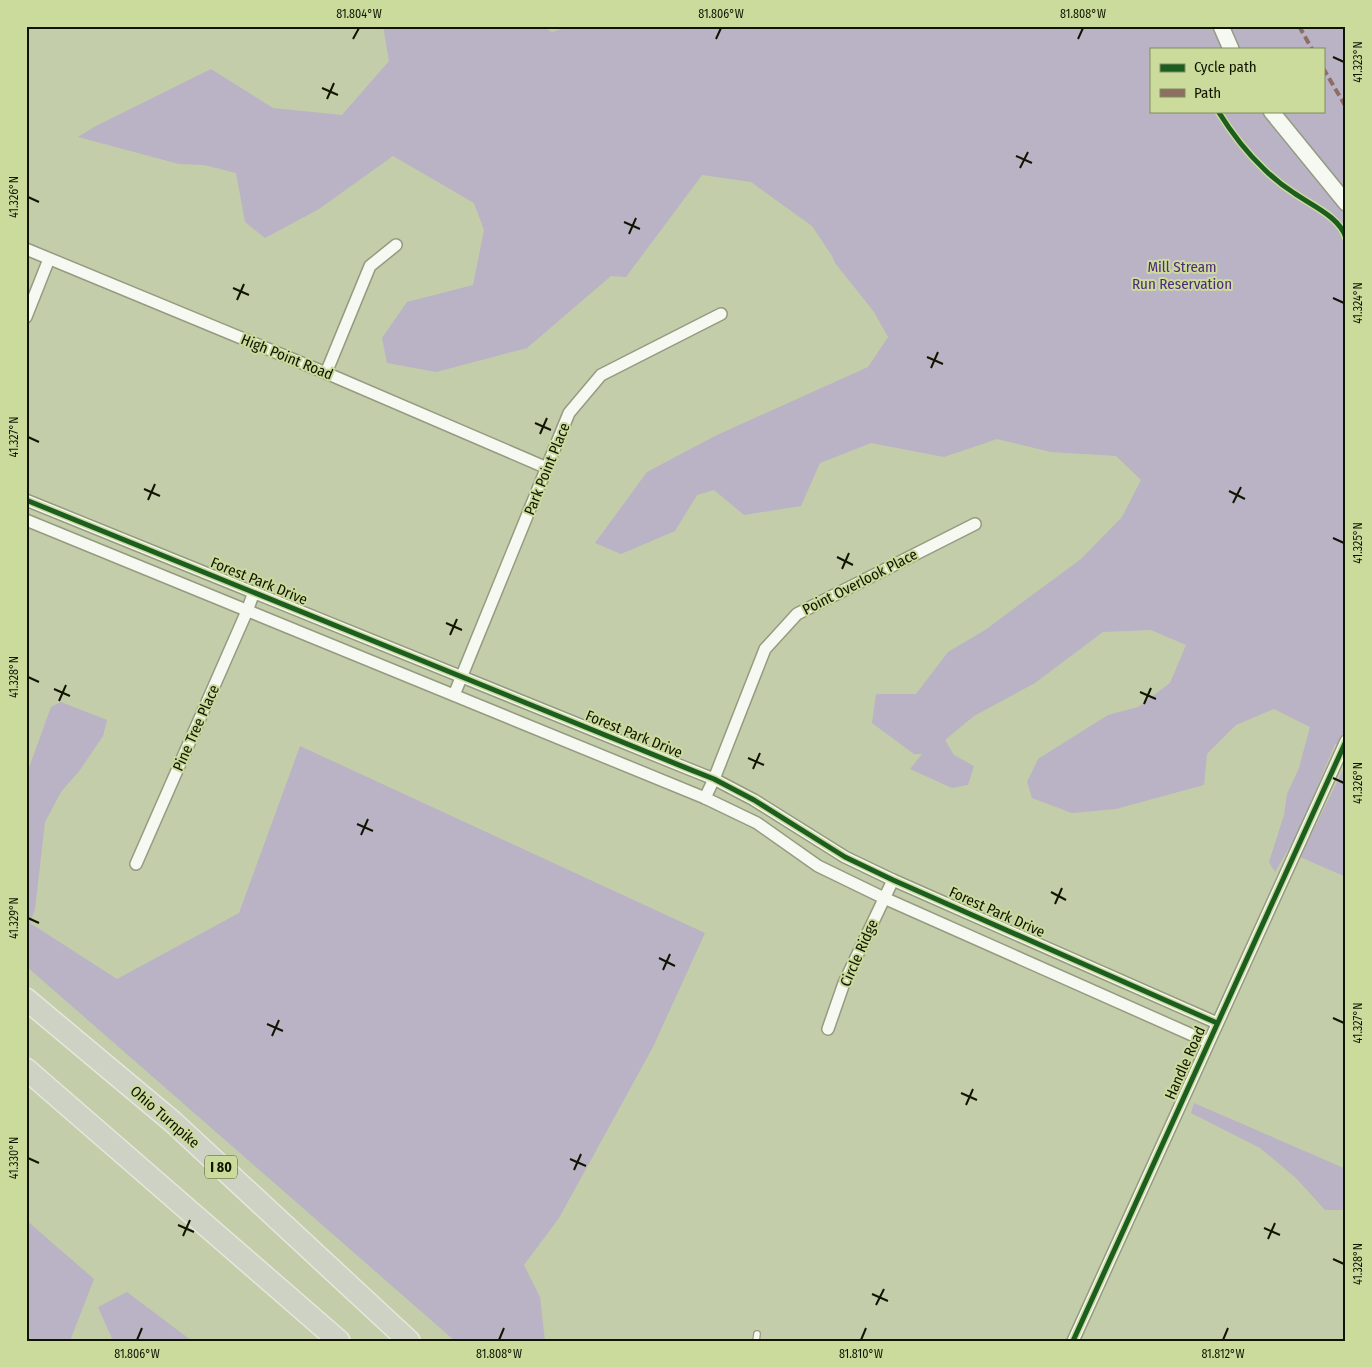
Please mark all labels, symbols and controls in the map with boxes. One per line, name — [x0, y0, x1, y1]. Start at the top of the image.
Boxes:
text: 81.804°W — [336, 7, 382, 21]
text: 81.806°W — [698, 7, 744, 21]
text: 81.808°W — [1060, 7, 1106, 21]
text: 41.323°N — [1351, 41, 1365, 83]
legend — [1150, 48, 1324, 112]
text: Cycle path — [1194, 58, 1257, 76]
text: Path — [1194, 84, 1221, 102]
text: 41.326°N — [7, 176, 21, 218]
park label: Mill Stream Run Reservation — [1132, 258, 1232, 293]
text: 41.324°N — [1351, 282, 1365, 324]
street label: High Point Road — [238, 330, 336, 384]
text: 41.327°N — [7, 417, 21, 457]
street label: Park Point Place — [520, 420, 574, 518]
text: 41.325°N — [1351, 522, 1365, 564]
street label: Point Overlook Place — [799, 545, 921, 619]
street label: Forest Park Drive — [208, 553, 310, 609]
text: 41.328°N — [7, 656, 21, 698]
street label: Pine Tree Place — [169, 682, 223, 774]
street label: Forest Park Drive — [583, 706, 685, 762]
text: 41.326°N — [1351, 762, 1365, 804]
street label: Forest Park Drive — [946, 883, 1048, 941]
text: 41.329°N — [7, 897, 21, 939]
street label: Circle Ridge — [836, 917, 882, 989]
text: 41.327°N — [1351, 1003, 1365, 1043]
street label: Handle Road — [1161, 1024, 1209, 1102]
street label: Ohio Turnpike — [127, 1082, 203, 1152]
text: 41.330°N — [7, 1137, 21, 1179]
road number: I 80 — [205, 1156, 237, 1178]
text: 41.328°N — [1351, 1243, 1365, 1285]
text: 81.806°W — [114, 1347, 160, 1361]
text: 81.808°W — [476, 1347, 522, 1361]
text: 81.810°W — [839, 1347, 883, 1361]
text: 81.812°W — [1201, 1347, 1245, 1361]

